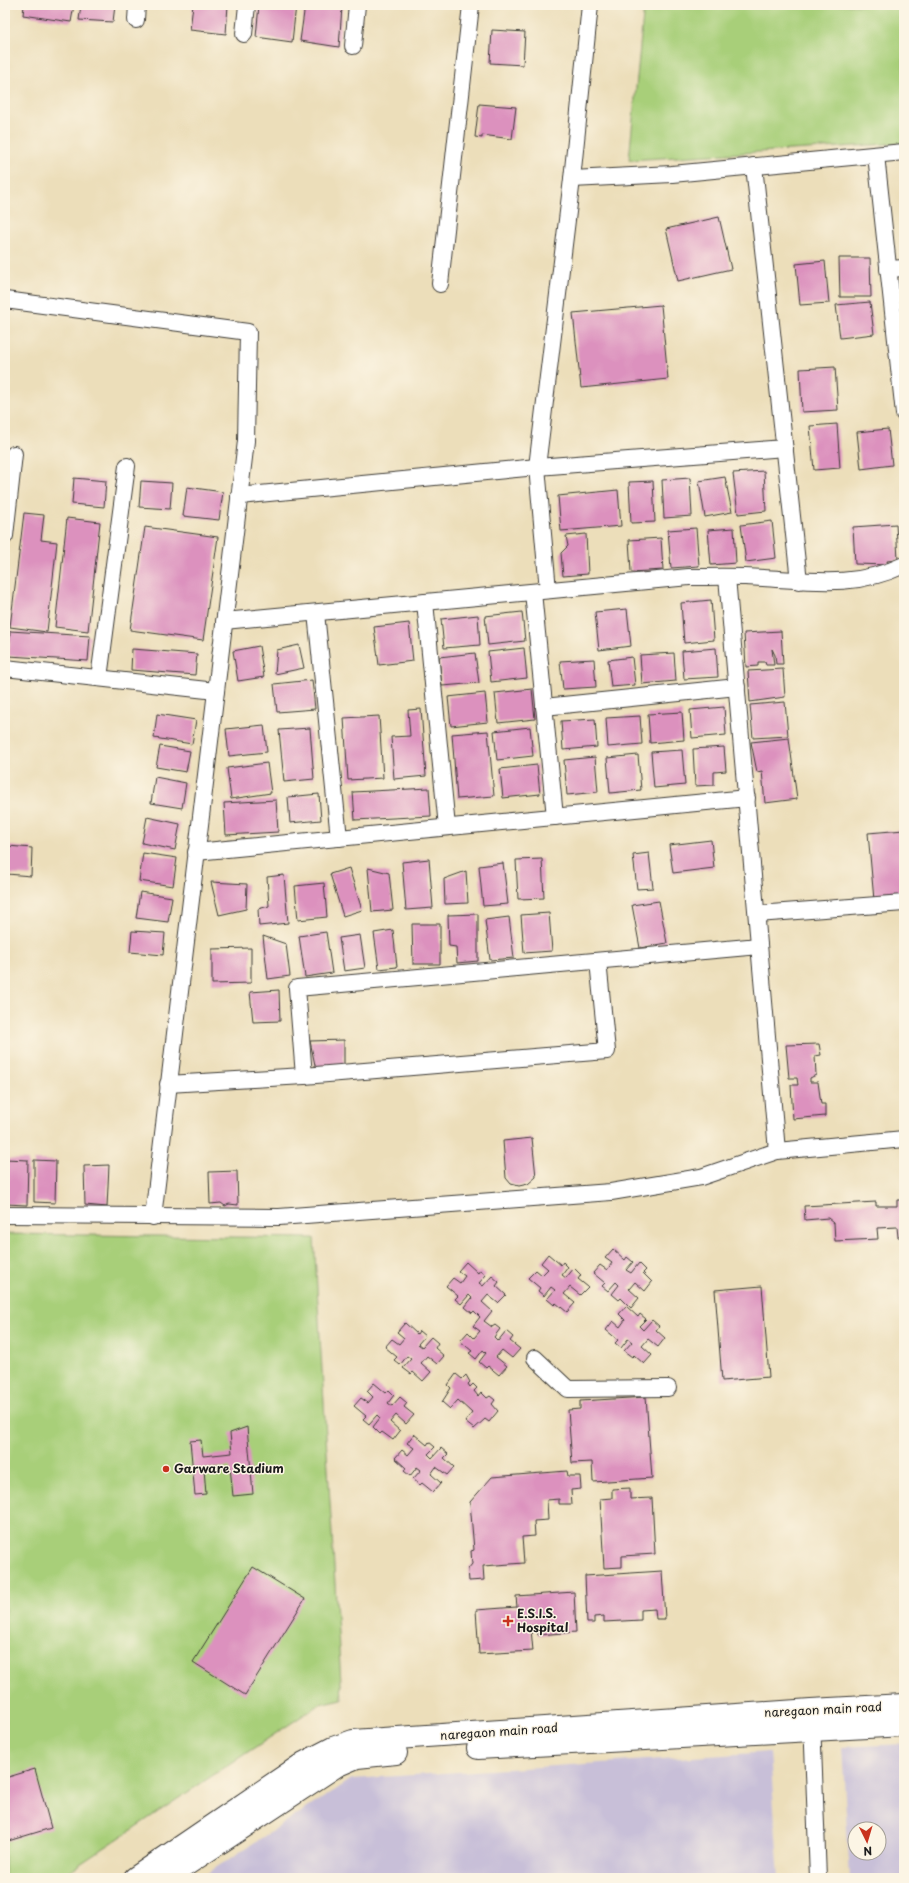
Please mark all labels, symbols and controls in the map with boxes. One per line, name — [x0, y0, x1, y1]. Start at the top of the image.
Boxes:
place label: Garware Stadium — [174, 1459, 284, 1477]
marker: Garware Stadium — [161, 1464, 171, 1474]
place label: E.S.I.S. Hospital — [517, 1604, 569, 1636]
marker: E.S.I.S. Hospital — [502, 1615, 514, 1627]
street label: naregaon main road — [763, 1697, 882, 1721]
street label: naregaon main road — [439, 1718, 558, 1744]
north arrow — [847, 1821, 887, 1861]
text: N — [863, 1843, 873, 1860]

